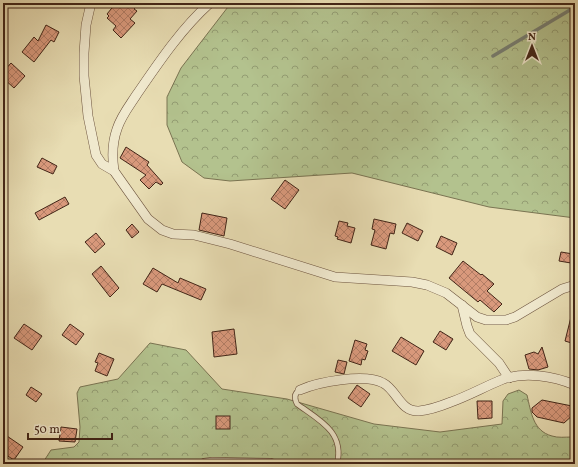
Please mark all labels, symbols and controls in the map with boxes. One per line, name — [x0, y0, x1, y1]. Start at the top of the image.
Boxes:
north arrow — [512, 26, 552, 66]
text: N — [528, 30, 536, 45]
scale bar — [28, 415, 112, 441]
text: 50 m — [34, 422, 60, 438]

